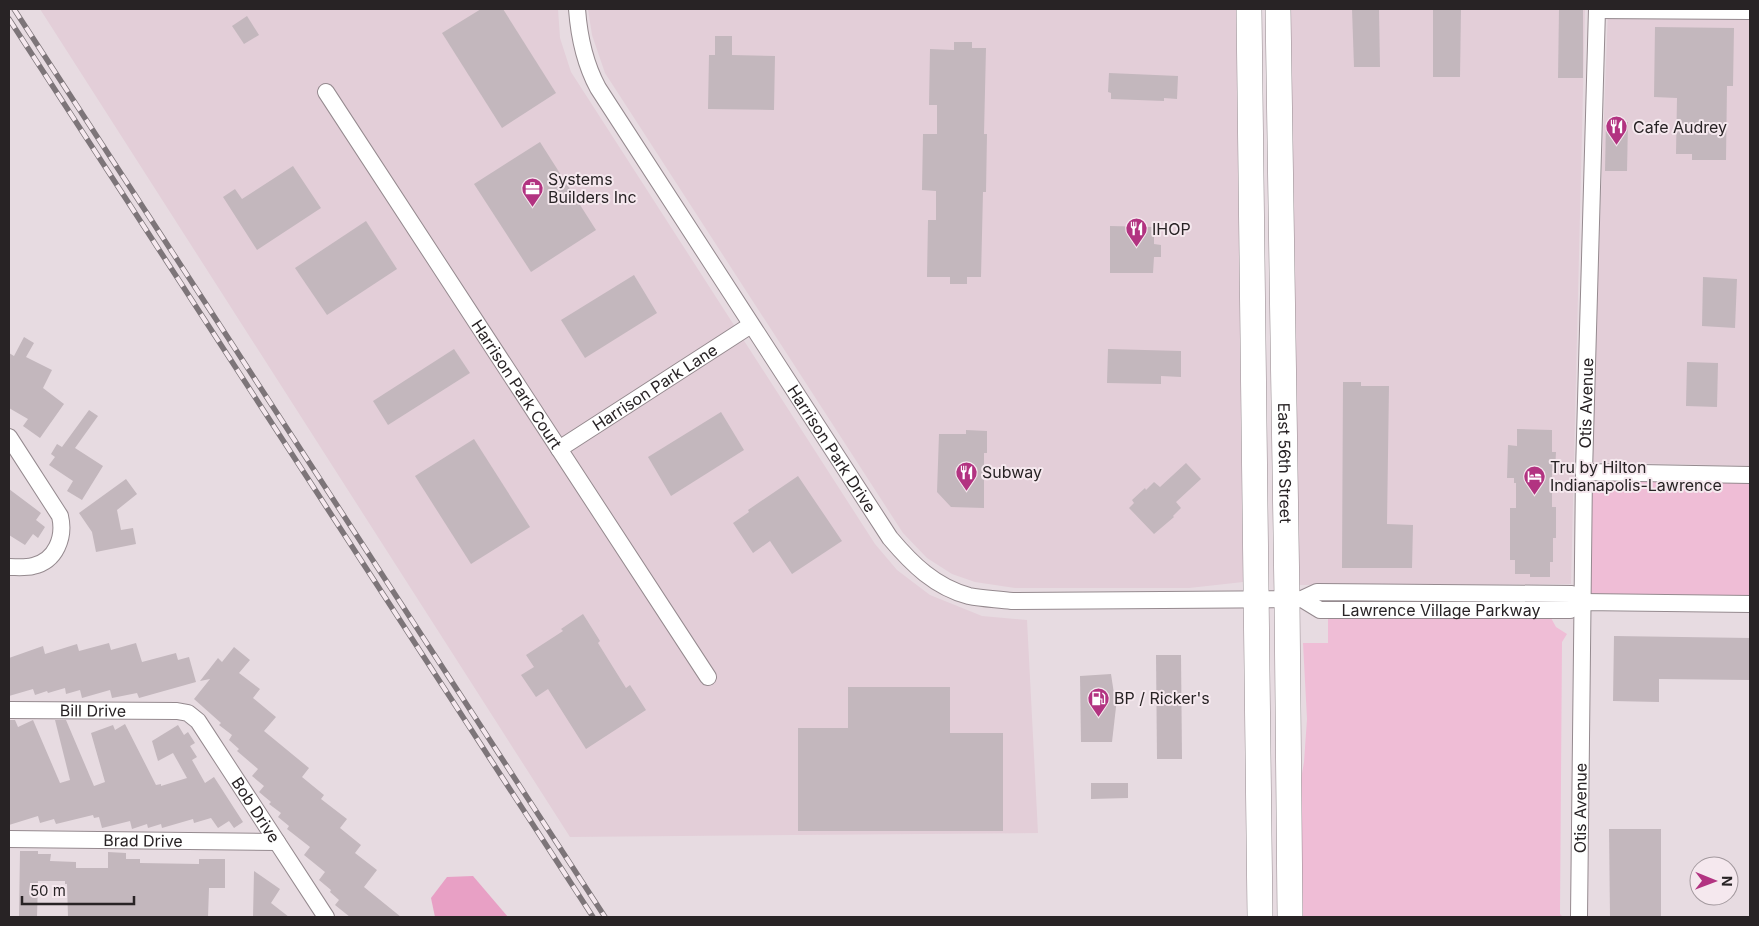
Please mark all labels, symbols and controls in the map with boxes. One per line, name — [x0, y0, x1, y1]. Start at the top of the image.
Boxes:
restaurant icon: Cafe Audrey — [1605, 115, 1629, 146]
place label: Cafe Audrey — [1633, 117, 1727, 137]
place label: Systems Builders Inc — [548, 169, 637, 207]
office icon: Systems Builders Inc — [520, 176, 544, 207]
restaurant icon: IHOP — [1124, 217, 1148, 248]
place label: IHOP — [1152, 219, 1191, 239]
street label: Harrison Park Court — [467, 316, 566, 453]
street label: Harrison Park Lane — [588, 339, 721, 435]
street label: Otis Avenue — [1575, 358, 1597, 449]
street label: Harrison Park Drive — [783, 381, 881, 516]
street label: East 56th Street — [1274, 402, 1296, 523]
place label: Tru by Hilton Indianapolis-Lawrence — [1550, 457, 1722, 495]
restaurant icon: Subway — [954, 460, 978, 491]
place label: Subway — [982, 462, 1042, 482]
hotel icon: Tru by Hilton Indianapolis-Lawrence — [1522, 464, 1546, 495]
street label: Lawrence Village Parkway — [1341, 600, 1540, 620]
fuel station icon: BP / Ricker's — [1086, 686, 1110, 717]
place label: BP / Ricker's — [1114, 688, 1210, 708]
street label: Bill Drive — [60, 700, 126, 721]
street label: Otis Avenue — [1570, 763, 1591, 853]
street label: Bob Drive — [227, 773, 285, 846]
street label: Brad Drive — [103, 830, 183, 851]
north arrow — [1689, 856, 1739, 906]
scale bar — [22, 874, 135, 906]
text: N — [1719, 876, 1736, 887]
text: 50 m — [30, 881, 66, 900]

